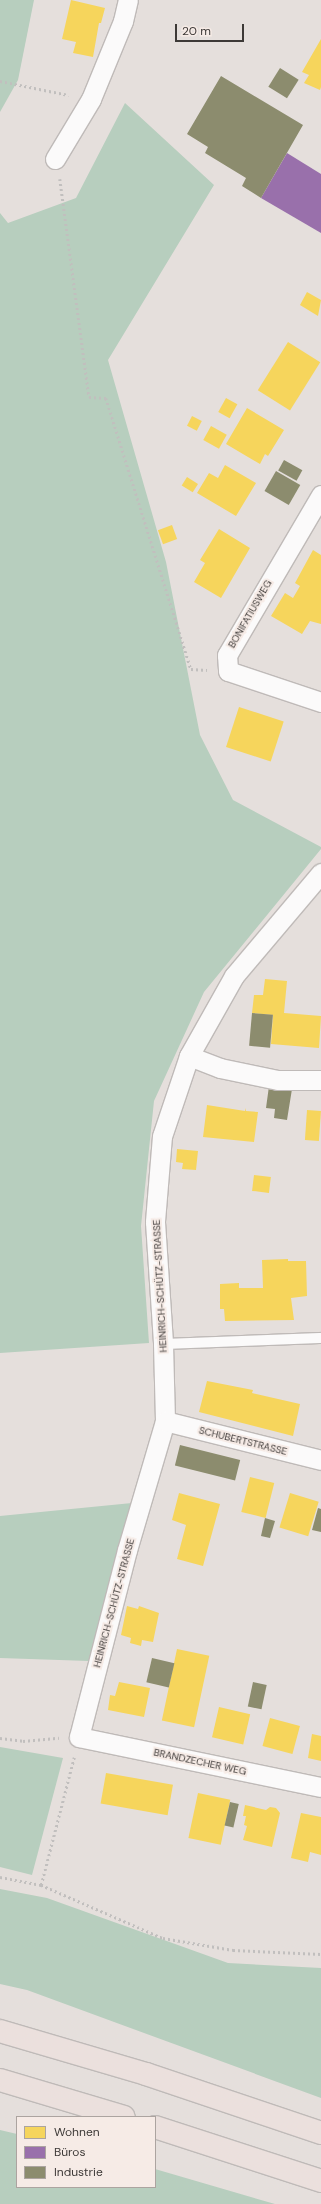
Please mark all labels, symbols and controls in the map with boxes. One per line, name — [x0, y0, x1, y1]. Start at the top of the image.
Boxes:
scale bar — [177, 16, 246, 42]
text: 20 m — [182, 23, 211, 39]
street label: BONIFATIUSWEG — [226, 578, 274, 650]
street label: HEINRICH-SCHÜTZ-STRASSE — [151, 1219, 169, 1353]
street label: SCHUBERTSTRASSE — [198, 1424, 288, 1458]
street label: HEINRICH-SCHÜTZ-STRASSE — [91, 1537, 137, 1669]
street label: BRANDZECHER WEG — [152, 1746, 248, 1778]
legend — [16, 2116, 156, 2188]
text: Wohnen — [54, 2124, 100, 2140]
text: Büros — [54, 2144, 85, 2160]
text: Industrie — [54, 2164, 103, 2180]

